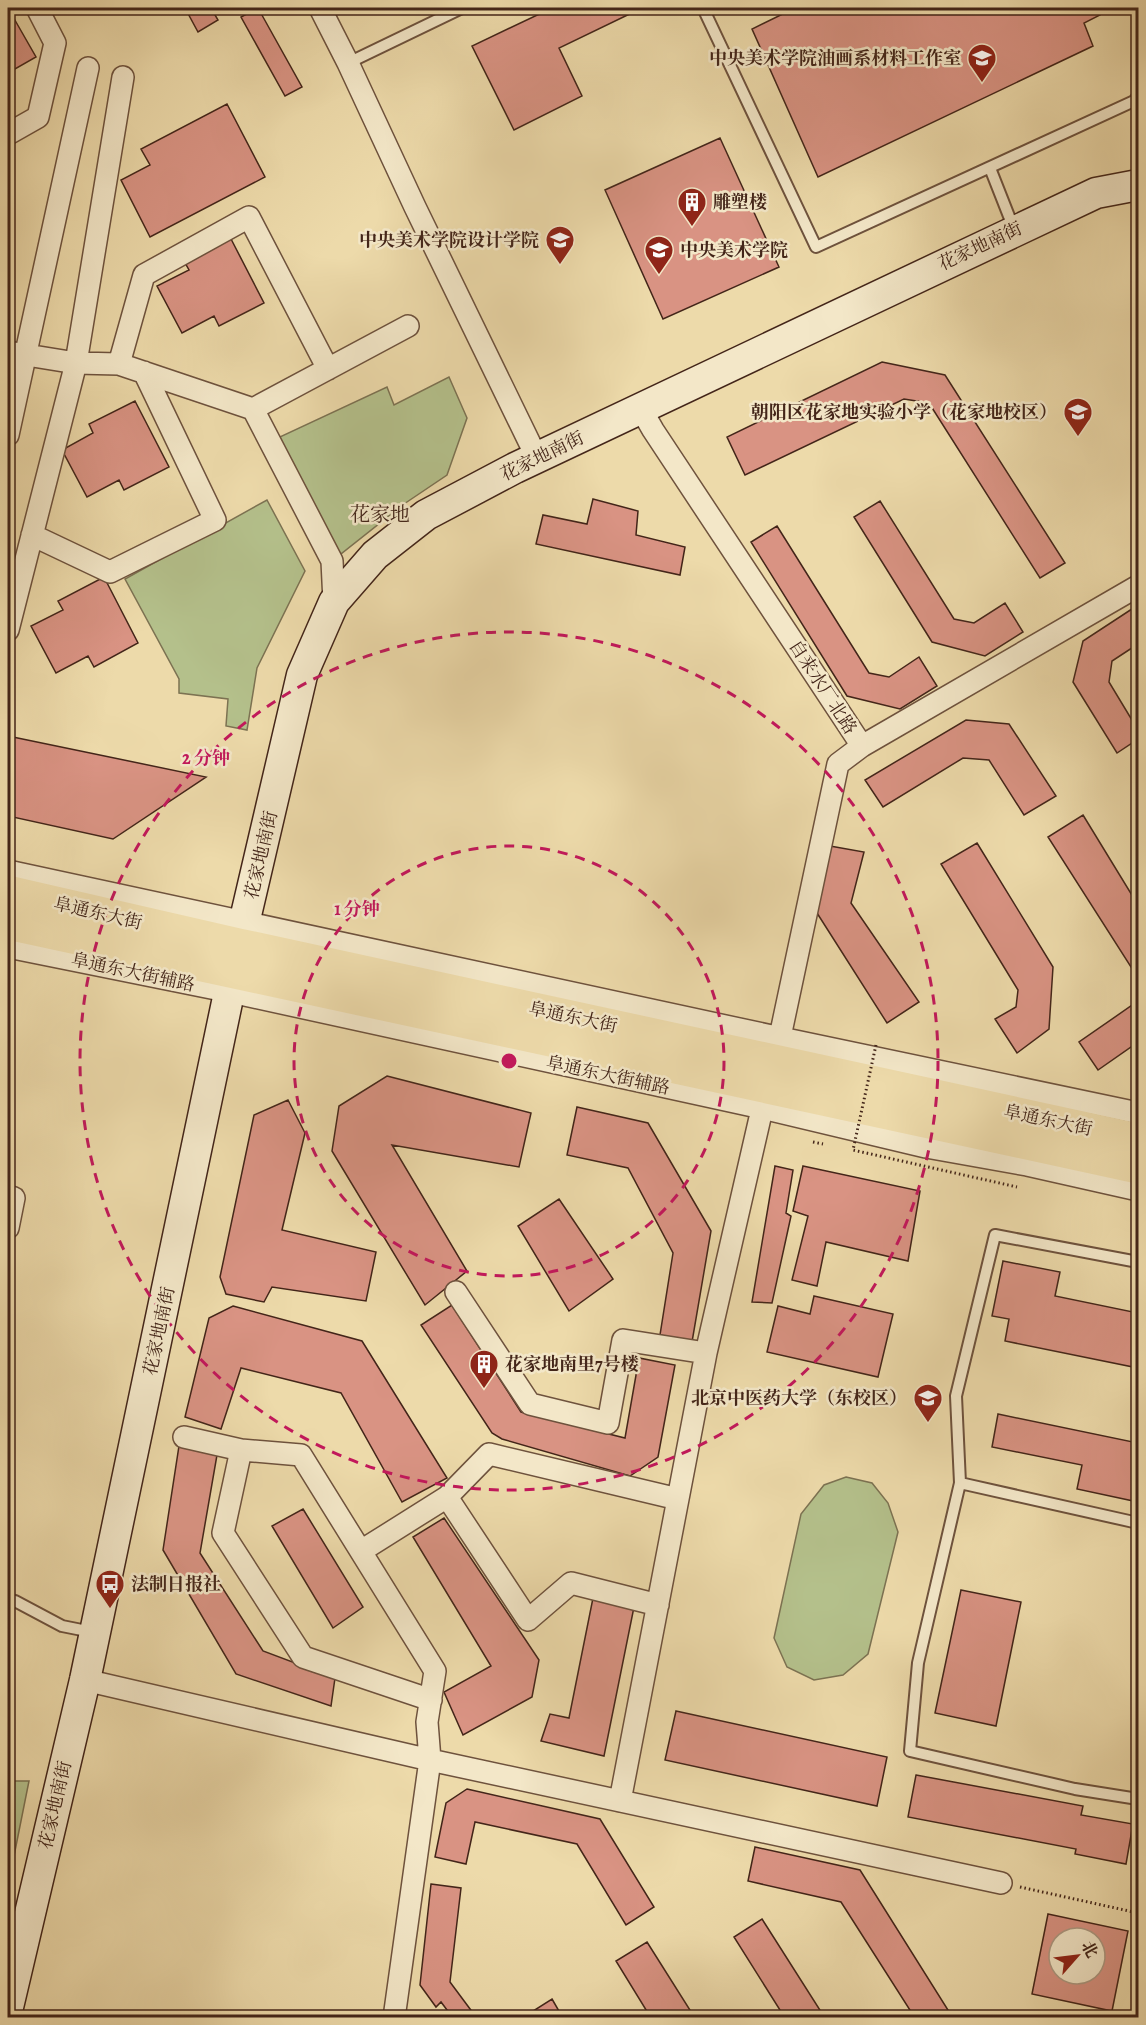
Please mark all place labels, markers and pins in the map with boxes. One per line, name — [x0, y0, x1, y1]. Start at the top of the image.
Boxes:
school or university icon: 中央美术学院油画系材料工作室 — [966, 42, 998, 84]
place label: 中央美术学院油画系材料工作室 — [709, 46, 961, 70]
building icon: 雕塑楼 — [676, 186, 708, 228]
place label: 雕塑楼 — [713, 190, 767, 214]
school or university icon: 中央美术学院设计学院 — [544, 224, 576, 266]
place label: 中央美术学院设计学院 — [359, 228, 539, 252]
school or university icon: 中央美术学院 — [643, 234, 675, 276]
place label: 中央美术学院 — [680, 238, 788, 262]
school or university icon: 朝阳区花家地实验小学（花家地校区） — [1062, 396, 1094, 438]
place label: 朝阳区花家地实验小学（花家地校区） — [751, 400, 1057, 424]
centre of rings — [499, 1051, 519, 1071]
building icon: 花家地南里7号楼 — [468, 1348, 500, 1390]
place label: 花家地南里7号楼 — [505, 1352, 639, 1376]
school or university icon: 北京中医药大学（东校区） — [912, 1382, 944, 1424]
place label: 北京中医药大学（东校区） — [691, 1386, 907, 1410]
bus stop icon: 法制日报社 — [94, 1568, 126, 1610]
place label: 法制日报社 — [131, 1572, 221, 1596]

